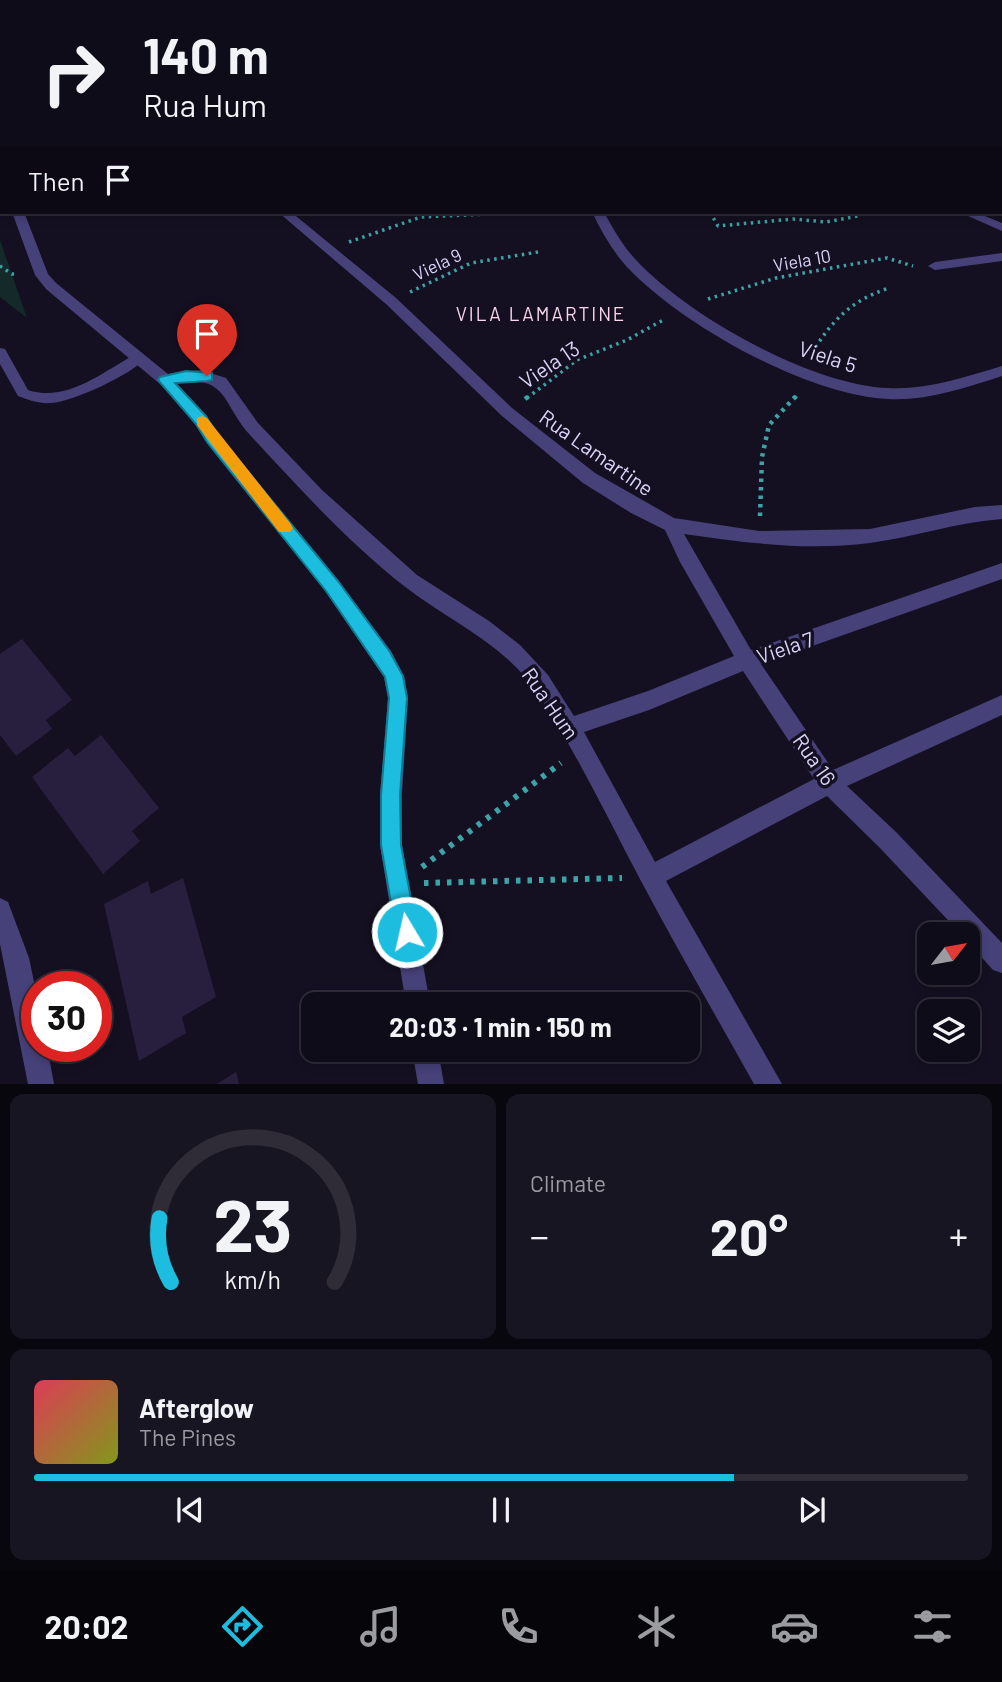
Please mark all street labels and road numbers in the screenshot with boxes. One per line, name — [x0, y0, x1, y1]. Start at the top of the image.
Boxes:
street label: Viela 9 — [409, 243, 465, 285]
street label: Viela 10 — [771, 244, 833, 276]
street label: Viela 13 — [514, 335, 584, 393]
street label: Viela 5 — [796, 335, 860, 377]
street label: Rua Lamartine — [535, 404, 659, 500]
street label: Viela 7 — [753, 626, 817, 668]
street label: Rua Hum — [517, 662, 585, 744]
street label: Rua 16 — [788, 728, 842, 790]

